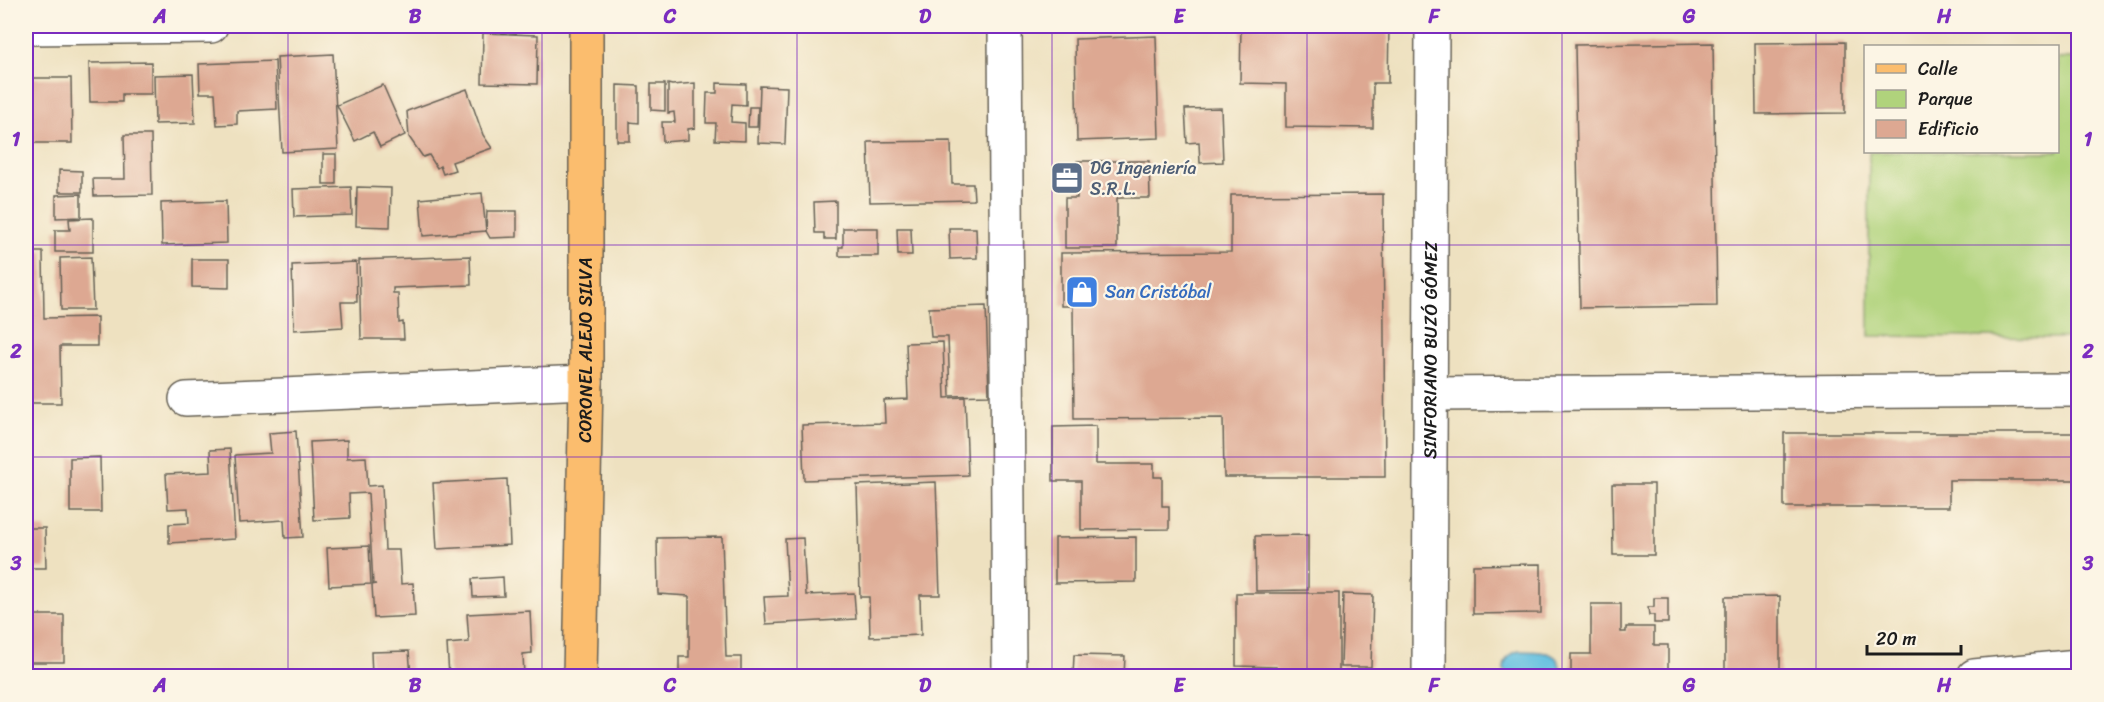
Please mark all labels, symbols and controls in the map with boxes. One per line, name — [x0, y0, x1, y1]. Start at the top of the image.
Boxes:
text: A — [152, 0, 167, 34]
text: B — [409, 0, 422, 34]
text: C — [663, 0, 677, 34]
text: D — [919, 0, 932, 34]
text: E — [1173, 0, 1186, 34]
text: F — [1428, 0, 1441, 34]
text: G — [1682, 0, 1696, 34]
text: H — [1936, 0, 1952, 34]
legend — [1864, 45, 2059, 153]
text: Calle — [1918, 53, 1958, 85]
text: Parque — [1918, 83, 1973, 115]
text: Edificio — [1918, 113, 1979, 145]
text: 1 — [12, 122, 21, 157]
text: 1 — [2084, 122, 2093, 157]
place label: DG Ingeniería S.R.L. — [1090, 152, 1197, 205]
office icon: DG Ingeniería S.R.L. — [1049, 160, 1085, 196]
street label: SINFORIANO BUZÓ GÓMEZ — [1414, 241, 1447, 459]
street label: CORONEL ALEJO SILVA — [569, 257, 602, 443]
shop icon: San Cristóbal — [1064, 274, 1100, 310]
place label: San Cristóbal — [1105, 276, 1212, 308]
text: 2 — [9, 334, 22, 369]
text: 2 — [2081, 334, 2094, 369]
text: 3 — [10, 546, 22, 581]
text: 3 — [2082, 546, 2094, 581]
scale bar — [1867, 618, 1962, 656]
text: 20 m — [1876, 623, 1916, 655]
text: A — [152, 668, 167, 702]
text: B — [409, 668, 422, 702]
text: C — [663, 668, 677, 702]
text: D — [919, 668, 932, 702]
text: E — [1173, 668, 1186, 702]
text: F — [1428, 668, 1441, 702]
text: G — [1682, 668, 1696, 702]
text: H — [1936, 668, 1952, 702]

